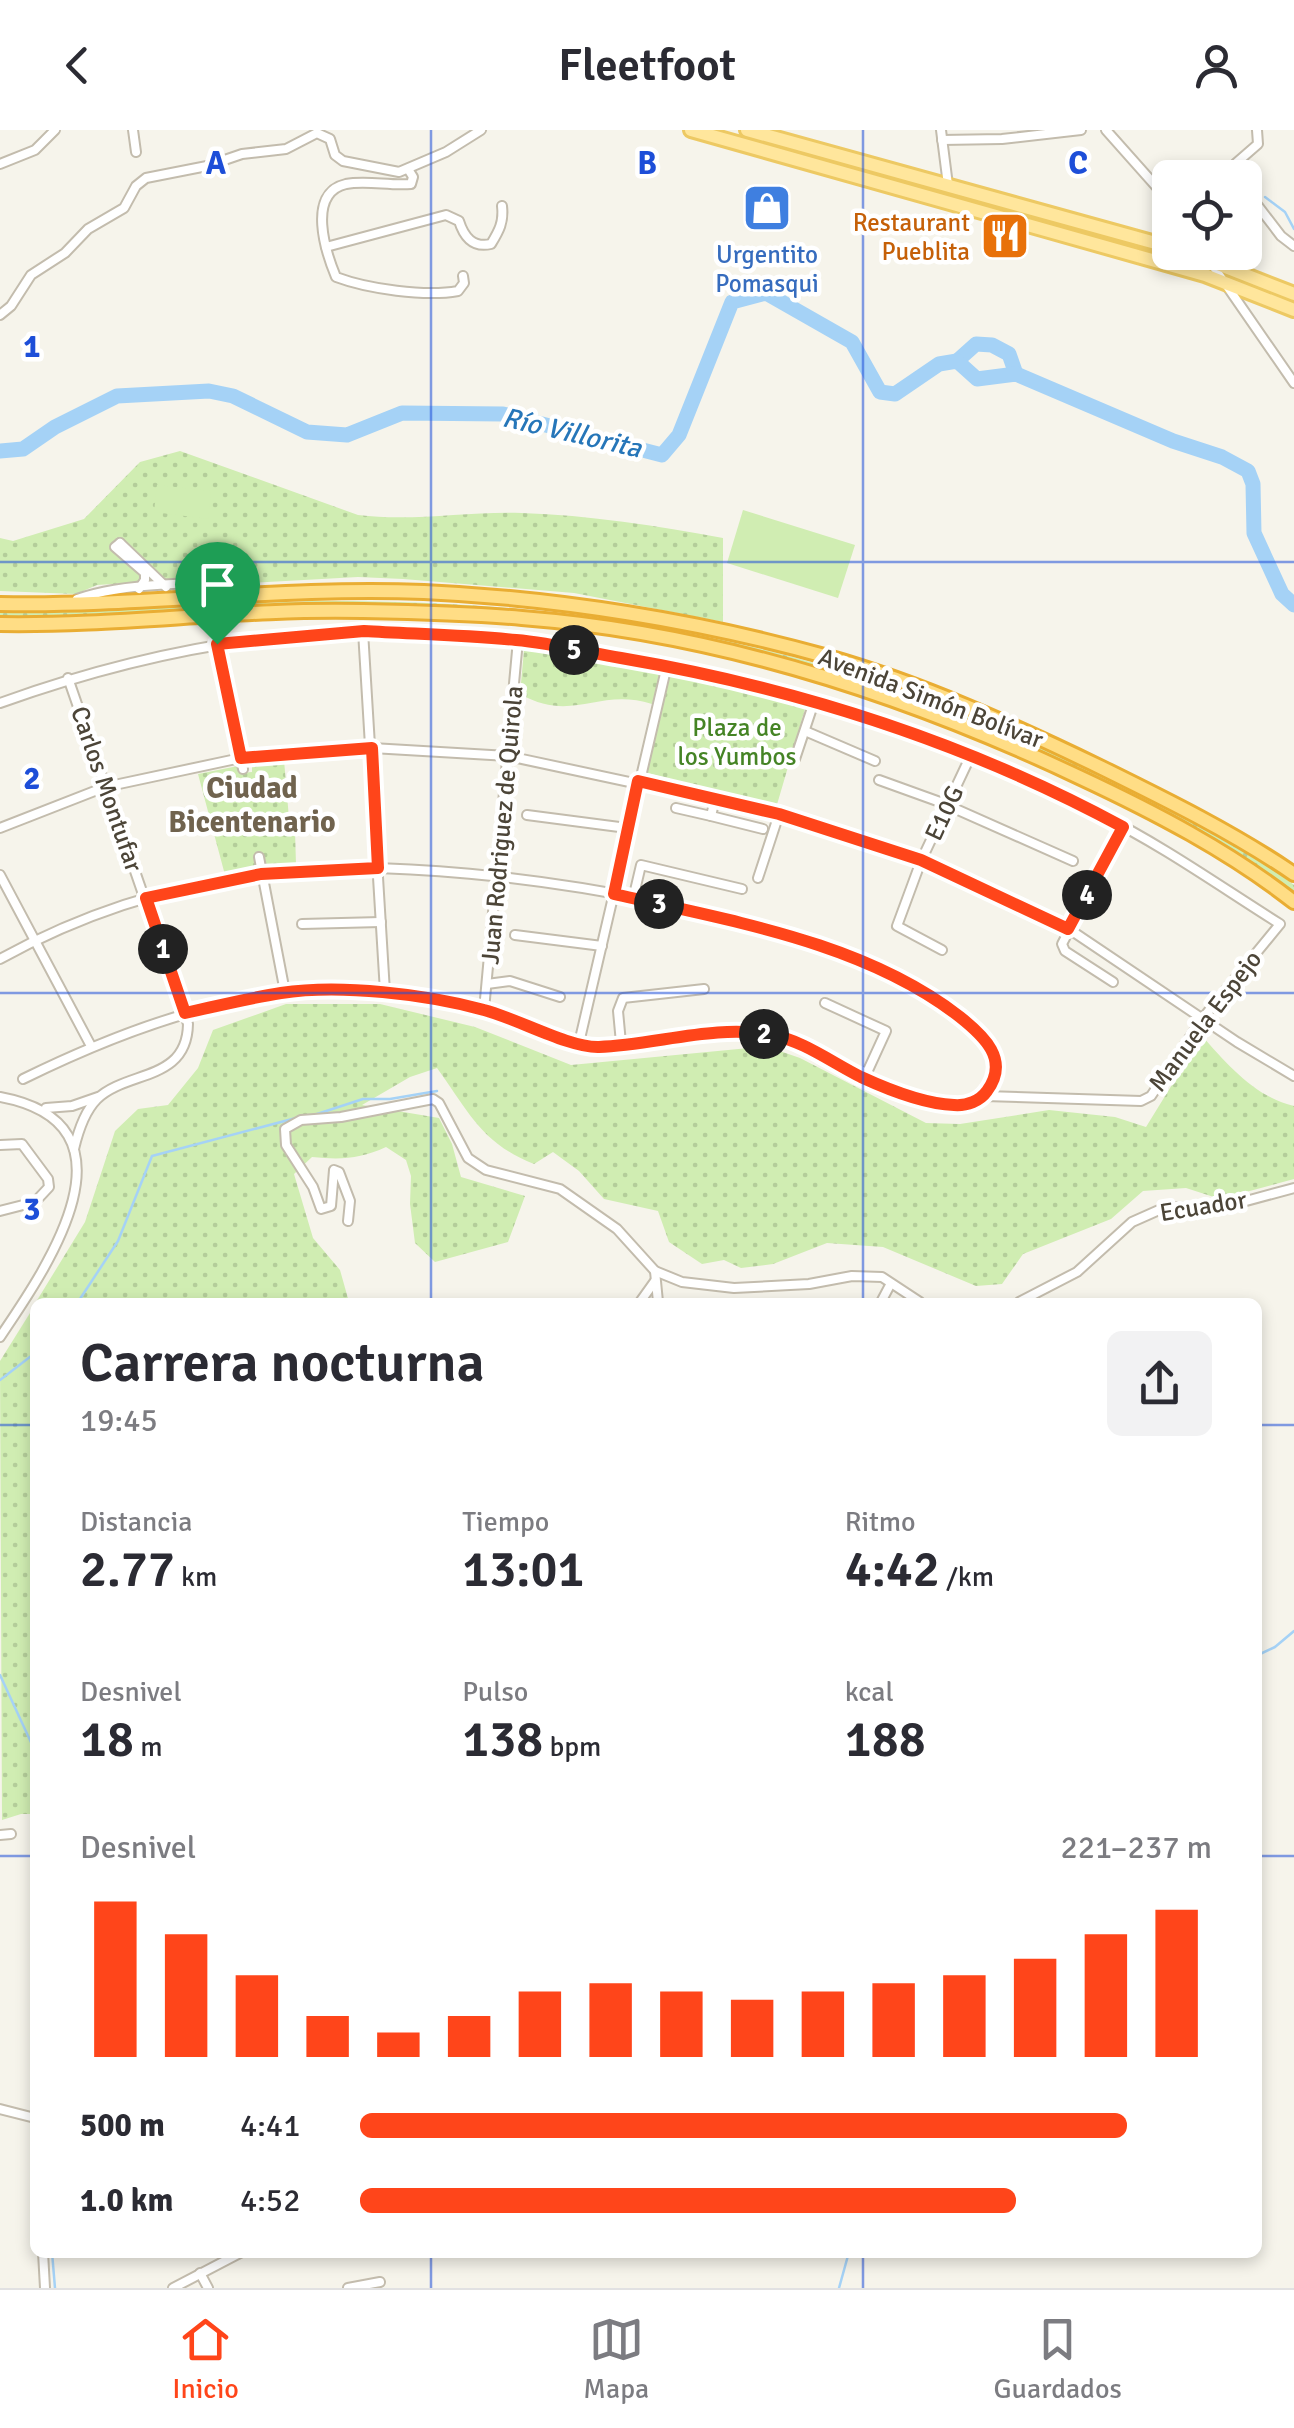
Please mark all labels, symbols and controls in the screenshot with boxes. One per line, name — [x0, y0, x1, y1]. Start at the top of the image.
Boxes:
icon: back — [50, 38, 105, 93]
text: Fleetfoot — [558, 38, 736, 93]
icon: person — [1189, 38, 1244, 93]
text: A — [206, 144, 227, 183]
text: B — [637, 144, 657, 183]
text: C — [1068, 144, 1088, 183]
map controls — [1152, 160, 1262, 270]
button: locate — [1152, 160, 1262, 270]
shop icon: Urgentito Pomasqui — [741, 182, 793, 234]
place label: Restaurant Pueblita — [853, 207, 970, 267]
restaurant icon: Restaurant Pueblita — [979, 210, 1031, 262]
place label: Urgentito Pomasqui — [715, 239, 819, 299]
text: 1 — [23, 327, 41, 366]
water label: Río Villorita — [499, 401, 646, 466]
pin — [175, 542, 260, 645]
icon: arrive — [190, 557, 245, 612]
pin: 5 — [549, 625, 599, 675]
text: 5 — [566, 633, 582, 667]
street label: Avenida Simón Bolívar — [814, 641, 1048, 755]
street label: Juan Rodriguez de Quirola — [474, 684, 530, 966]
street label: Carlos Montufar — [64, 702, 150, 877]
park label: Plaza de los Yumbos — [678, 712, 796, 772]
text: 2 — [23, 759, 41, 798]
district label: Ciudad Bicentenario — [168, 770, 336, 841]
street label: E10G — [918, 781, 970, 845]
pin: 4 — [1062, 870, 1112, 920]
text: 4 — [1079, 878, 1095, 912]
pin: 3 — [634, 879, 684, 929]
text: 3 — [651, 887, 667, 921]
pin: 1 — [138, 924, 188, 974]
text: 1 — [155, 932, 171, 966]
street label: Manuela Espejo — [1142, 944, 1268, 1098]
pin: 2 — [739, 1009, 789, 1059]
text: 2 — [756, 1017, 772, 1051]
street label: Ecuador — [1157, 1184, 1249, 1228]
text: 3 — [23, 1190, 41, 1229]
text: Carrera nocturna — [80, 1329, 485, 1397]
button: share — [1107, 1331, 1212, 1436]
text: 19:45 — [80, 1401, 158, 1440]
text: Distancia — [80, 1505, 193, 1539]
text: Tiempo — [462, 1505, 549, 1539]
text: Ritmo — [845, 1505, 916, 1539]
text: 2.77 — [80, 1539, 175, 1601]
text: 13:01 — [462, 1539, 584, 1601]
text: 4:42 — [845, 1539, 940, 1601]
text: km — [175, 1560, 217, 1594]
text: /km — [940, 1560, 994, 1594]
text: Desnivel — [80, 1675, 182, 1709]
text: Pulso — [462, 1675, 528, 1709]
text: kcal — [845, 1675, 894, 1709]
text: 18 — [80, 1709, 134, 1771]
text: 138 — [462, 1709, 543, 1771]
text: 188 — [845, 1709, 926, 1771]
text: m — [134, 1730, 163, 1764]
text: bpm — [543, 1730, 601, 1764]
text: Desnivel — [80, 1828, 196, 1867]
text: 221–237 m — [1061, 1828, 1212, 1867]
text: 500 m — [80, 2106, 165, 2145]
text: 4:41 — [240, 2106, 300, 2145]
text: 1.0 km — [80, 2181, 173, 2220]
text: 4:52 — [240, 2181, 300, 2220]
tab: Inicio — [172, 2312, 239, 2406]
tab: Mapa — [583, 2312, 649, 2406]
tab: Guardados — [994, 2312, 1122, 2406]

